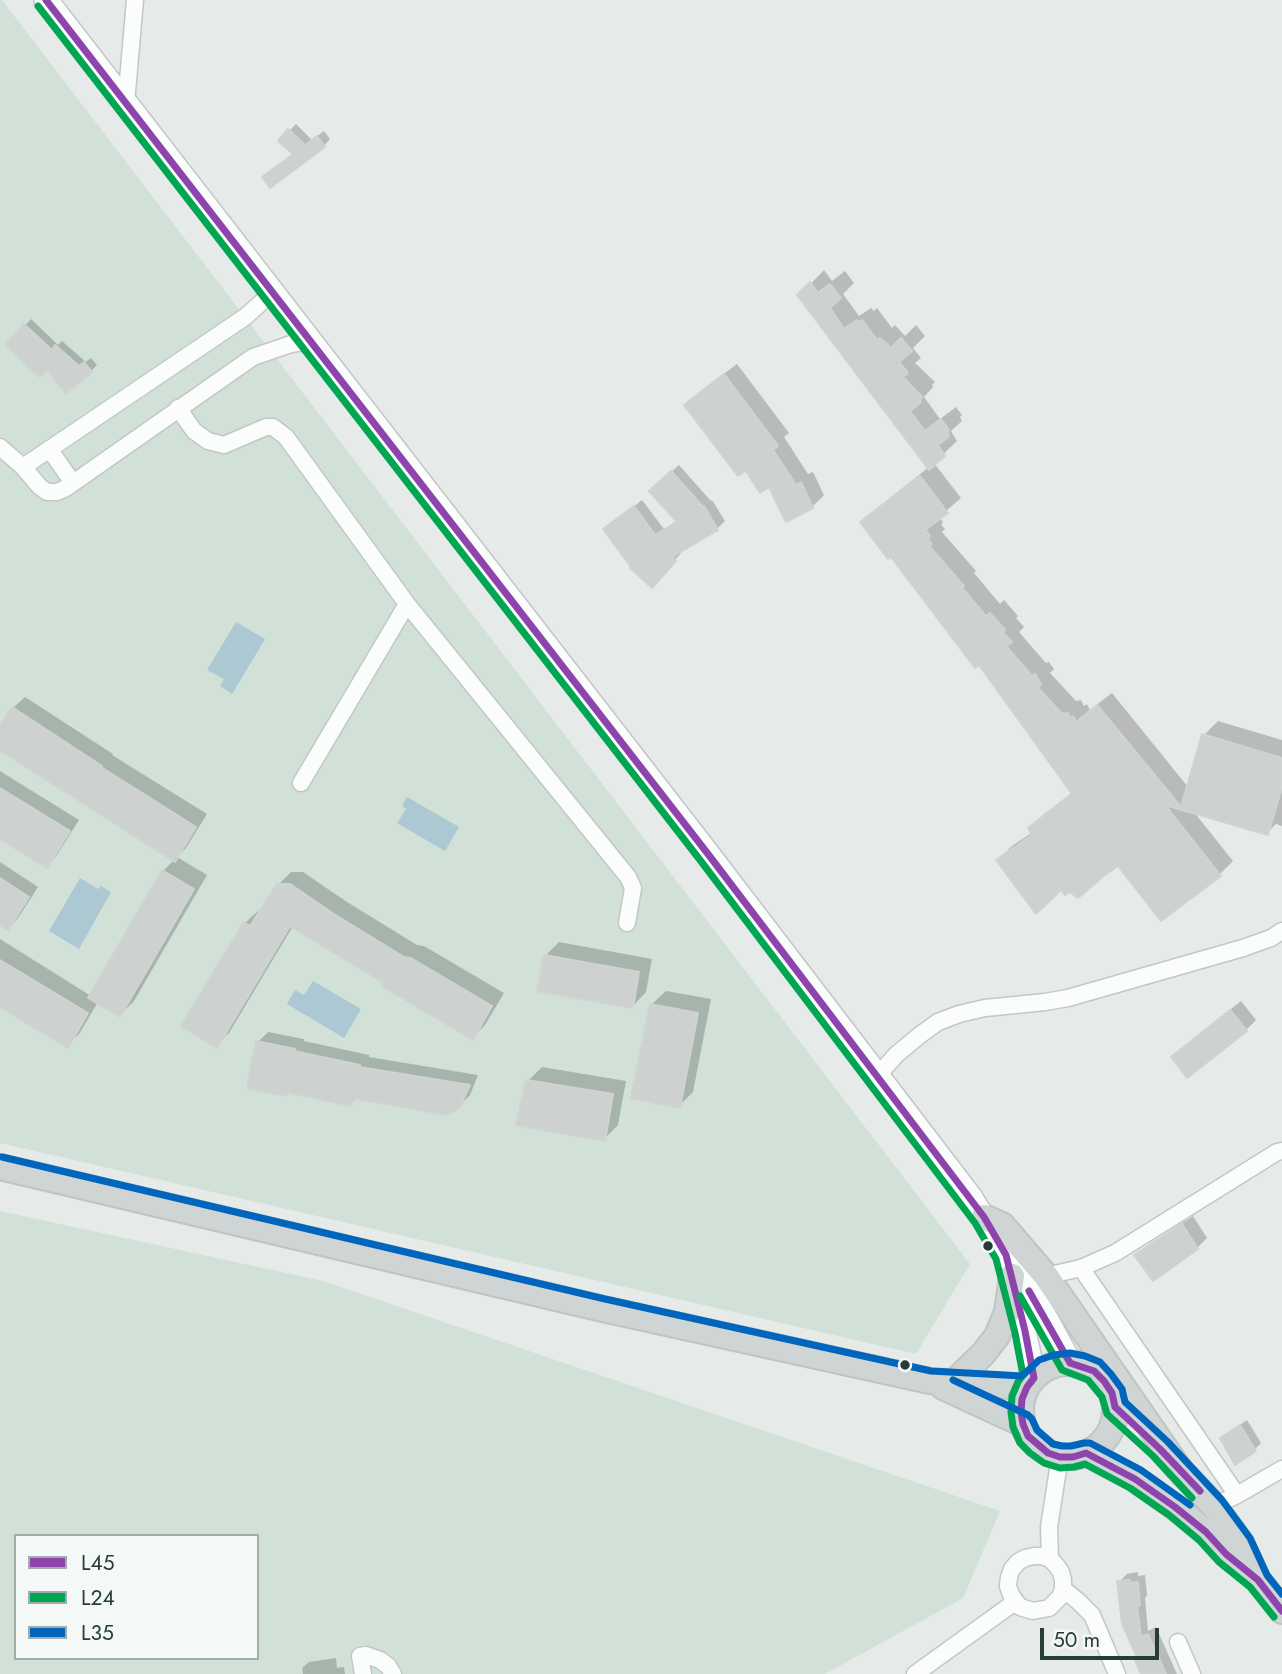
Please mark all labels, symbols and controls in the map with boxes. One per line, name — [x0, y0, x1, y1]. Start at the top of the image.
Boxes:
unlabelled marker — [981, 1239, 995, 1253]
unlabelled marker — [898, 1358, 912, 1372]
legend — [14, 1534, 259, 1660]
text: L45 — [81, 1548, 115, 1578]
text: L24 — [81, 1583, 115, 1613]
scale bar — [1044, 1614, 1163, 1658]
text: L35 — [81, 1618, 114, 1648]
text: 50 m — [1053, 1625, 1100, 1655]

